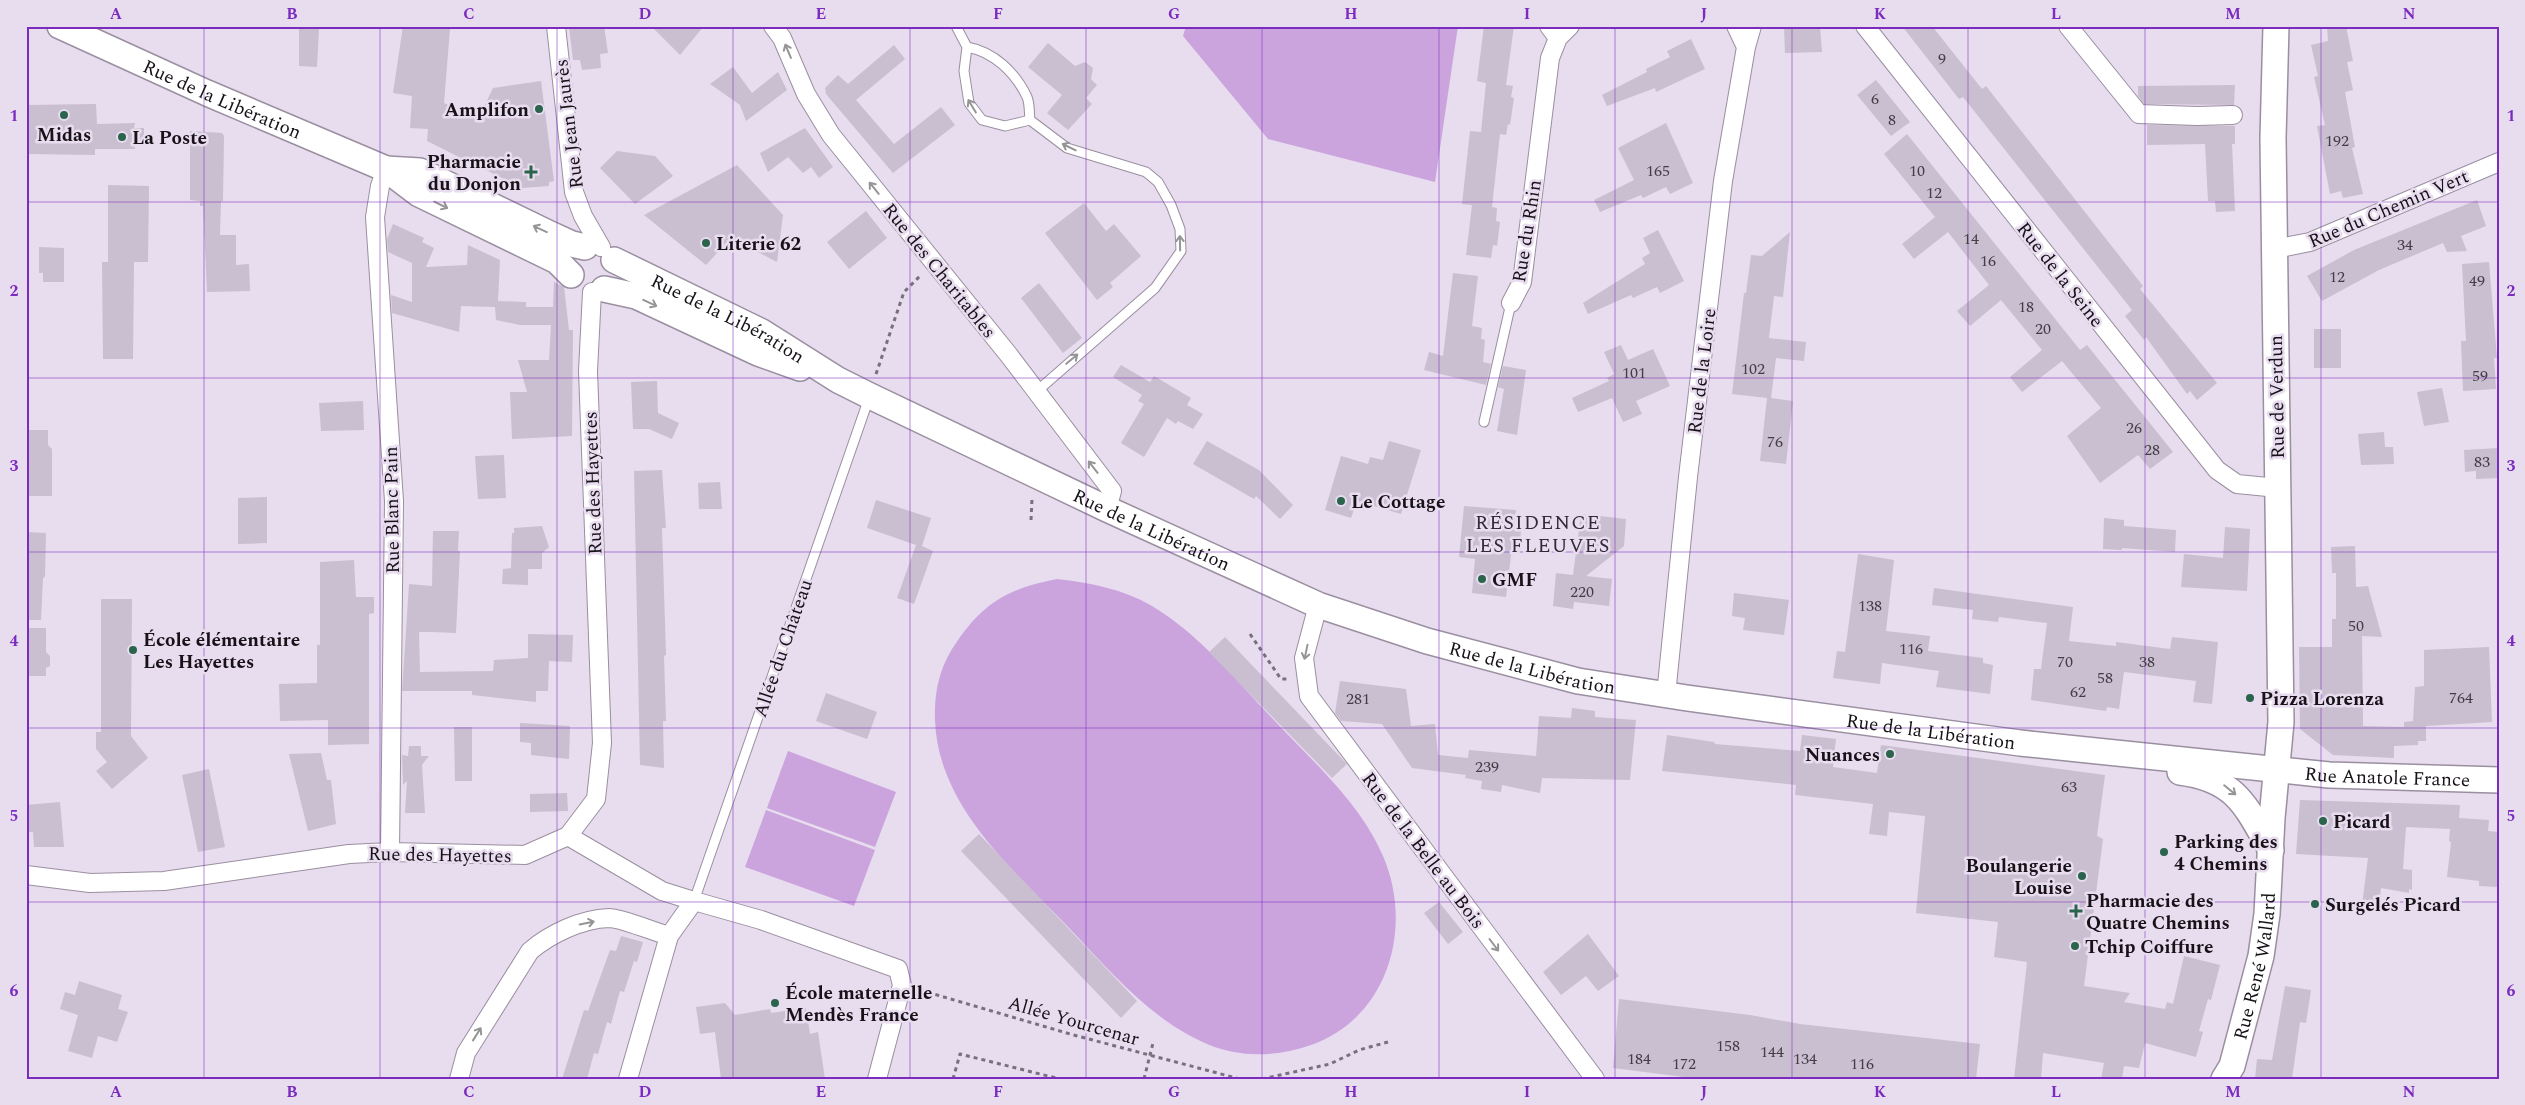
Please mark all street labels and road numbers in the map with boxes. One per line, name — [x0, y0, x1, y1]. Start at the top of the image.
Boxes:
street label: Rue de la Libération — [138, 53, 306, 147]
street label: Rue Jean Jaurès — [547, 57, 592, 190]
street label: Rue du Chemin Vert — [2304, 162, 2474, 256]
street label: Rue du Rhin — [1505, 178, 1550, 285]
street label: Rue des Charitables — [875, 197, 1003, 345]
street label: Rue de la Seine — [2009, 216, 2110, 334]
street label: Rue de la Libération — [645, 267, 810, 371]
street label: Rue de la Loire — [1680, 307, 1725, 436]
street label: Rue de Verdun — [2262, 335, 2293, 459]
street label: Rue des Hayettes — [577, 411, 610, 555]
street label: Rue Blanc Pain — [377, 446, 408, 574]
street label: Rue de la Libération — [1068, 482, 1235, 579]
street label: Allée du Château — [746, 575, 821, 721]
street label: Rue de la Libération — [1445, 634, 1617, 703]
street label: Rue de la Libération — [1844, 707, 2017, 758]
street label: Rue Anatole France — [2303, 760, 2471, 795]
street label: Rue de la Belle au Bois — [1354, 766, 1492, 936]
street label: Rue des Hayettes — [368, 840, 512, 871]
street label: Rue René Wallard — [2226, 892, 2284, 1043]
street label: Allée Yourcenar — [1005, 989, 1143, 1054]

